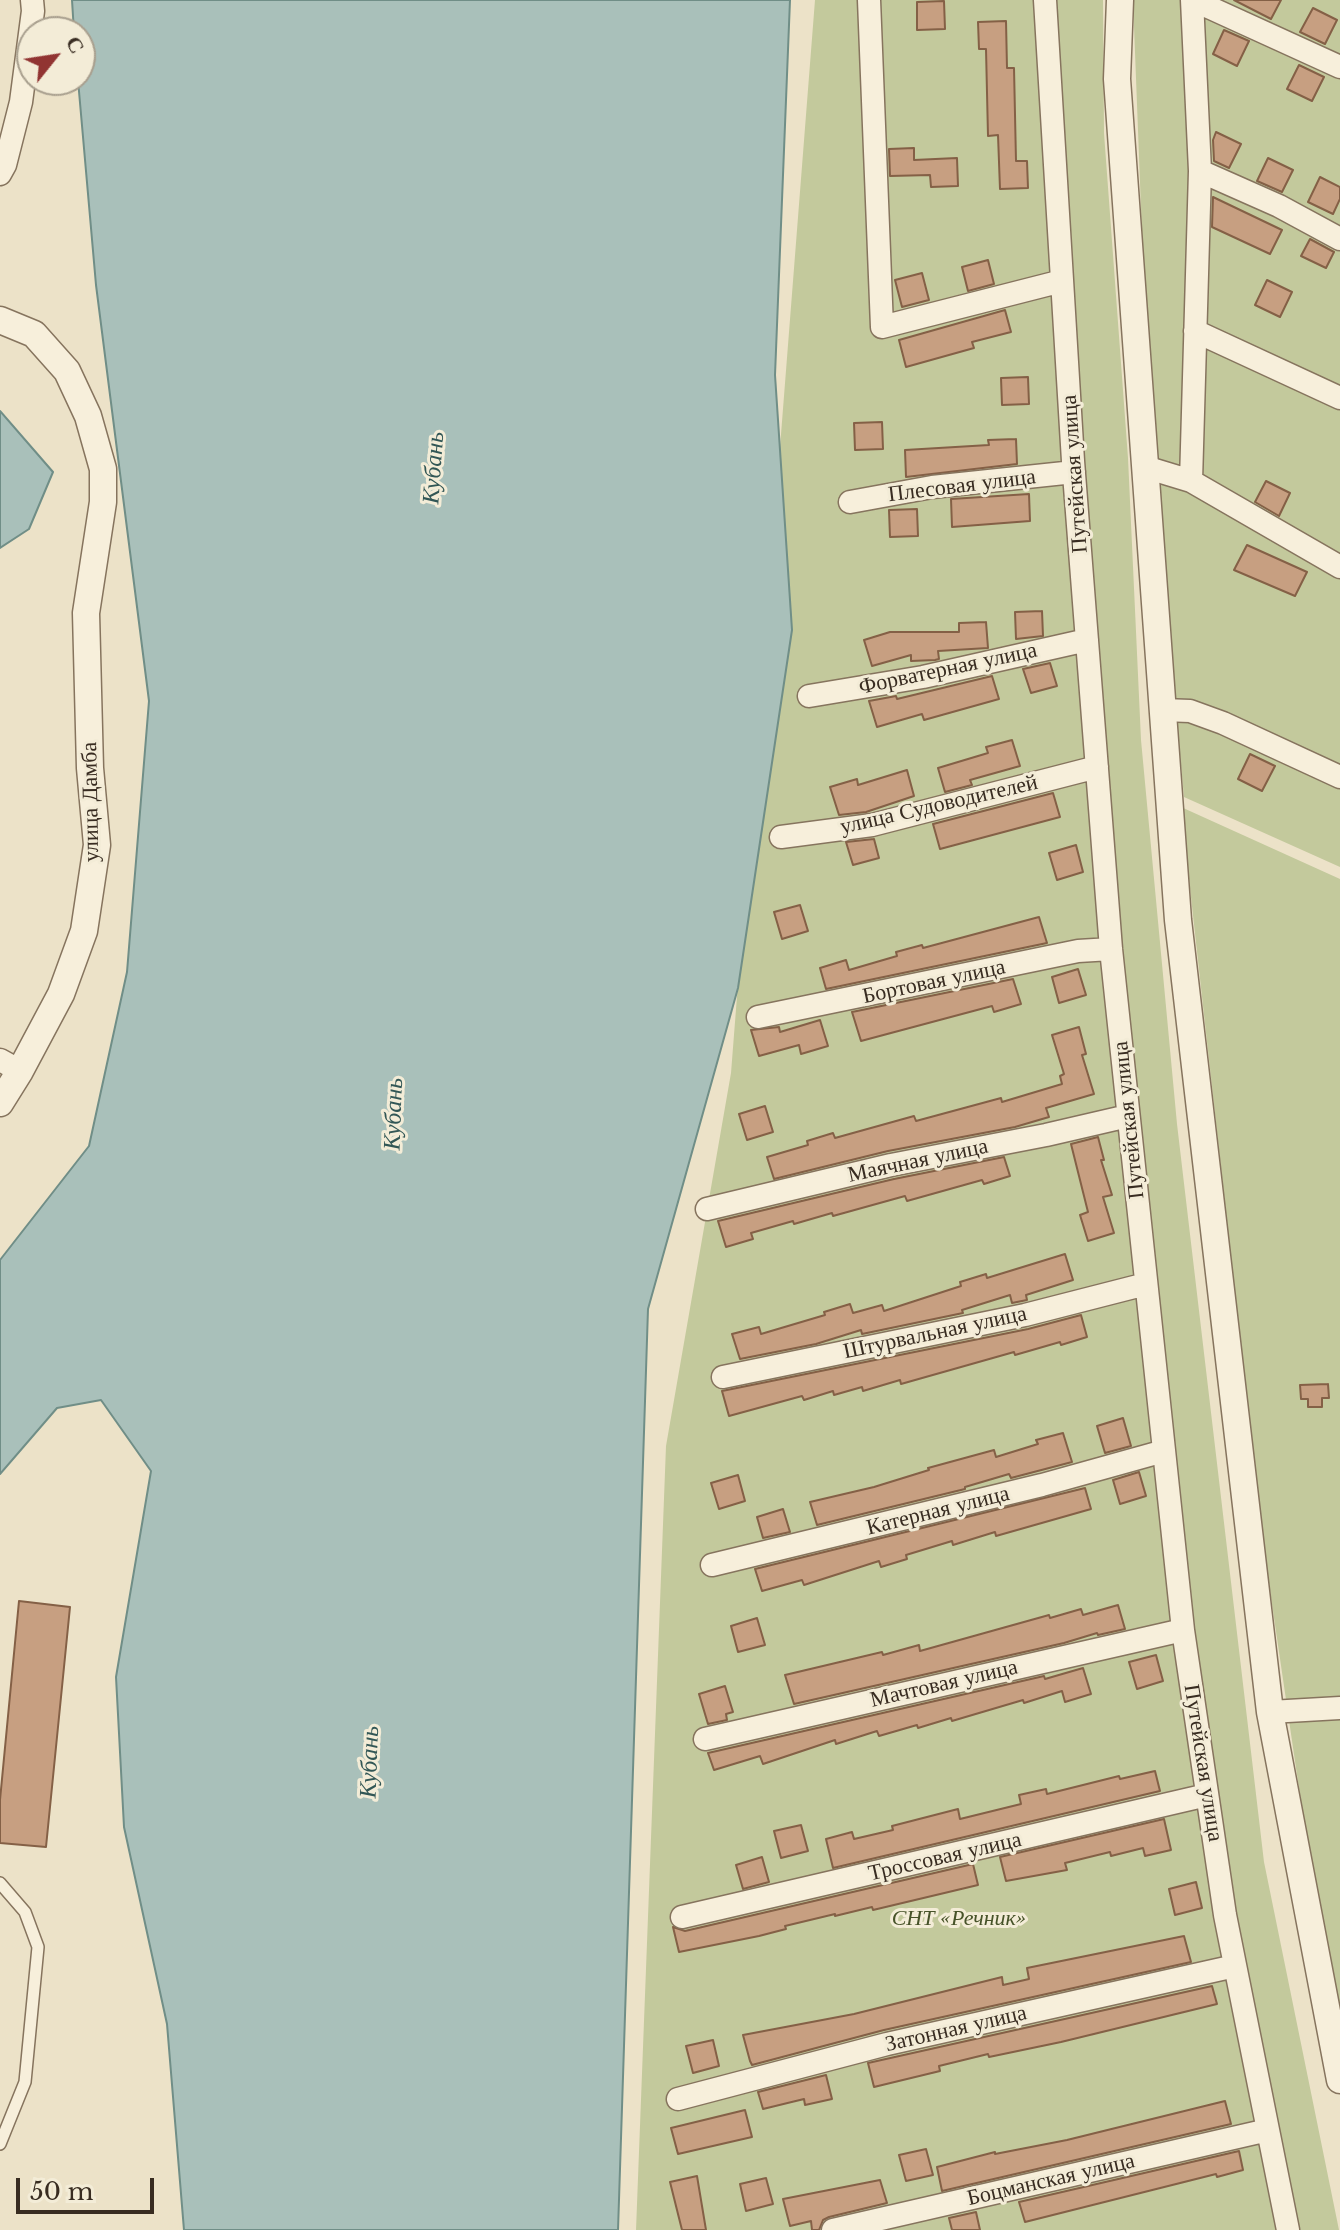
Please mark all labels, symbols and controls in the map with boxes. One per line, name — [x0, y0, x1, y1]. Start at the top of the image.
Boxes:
north arrow — [16, 16, 96, 96]
text: С — [60, 31, 91, 58]
street label: Путейская улица — [1056, 394, 1094, 554]
water label: Кубань — [417, 431, 451, 505]
street label: Плесовая улица — [887, 464, 1037, 508]
street label: Форватерная улица — [857, 637, 1039, 701]
street label: улица Дамба — [77, 742, 105, 862]
street label: улица Судоводителей — [838, 769, 1040, 841]
street label: Бортовая улица — [860, 954, 1008, 1010]
street label: Путейская улица — [1108, 1040, 1150, 1200]
water label: Кубань — [378, 1077, 410, 1151]
street label: Маячная улица — [845, 1133, 991, 1189]
street label: Штурвальная улица — [841, 1301, 1029, 1365]
street label: Катерная улица — [864, 1481, 1012, 1541]
street label: Мачтовая улица — [868, 1654, 1020, 1714]
street label: Путейская улица — [1178, 1683, 1228, 1843]
water label: Кубань — [354, 1725, 386, 1799]
street label: Троссовая улица — [866, 1827, 1024, 1887]
park label: СНТ «Речник» — [892, 1906, 1026, 1932]
street label: Затонная улица — [883, 2000, 1029, 2058]
street label: Боцманская улица — [965, 2148, 1137, 2212]
scale bar — [20, 2162, 158, 2212]
text: 50 m — [30, 2177, 93, 2206]

